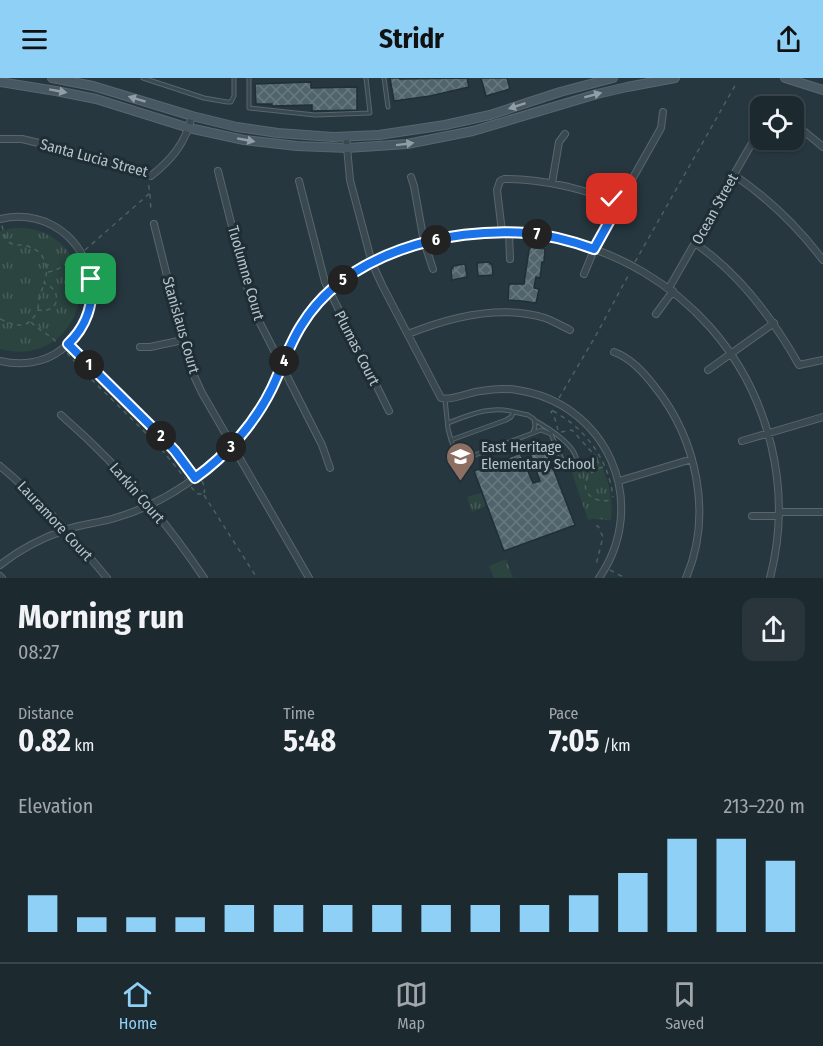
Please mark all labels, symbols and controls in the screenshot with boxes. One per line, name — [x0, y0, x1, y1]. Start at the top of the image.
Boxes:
icon: menu — [18, 23, 51, 56]
text: Stridr — [379, 23, 444, 55]
icon: share — [772, 23, 805, 56]
one-way arrow — [48, 87, 67, 96]
one-way arrow — [584, 89, 603, 99]
one-way arrow — [128, 94, 146, 103]
map controls — [750, 96, 804, 150]
button: locate — [750, 96, 804, 150]
one-way arrow — [507, 102, 525, 111]
street label: Santa Lucia Street — [38, 135, 150, 181]
one-way arrow — [237, 136, 256, 145]
one-way arrow — [396, 139, 415, 148]
street label: Ocean Street — [688, 170, 742, 248]
pin — [586, 173, 637, 224]
icon: check — [595, 182, 628, 215]
pin: 7 — [522, 219, 552, 249]
street label: Tuolumne Court — [224, 224, 268, 322]
text: 7 — [534, 224, 540, 243]
pin: 6 — [421, 225, 451, 255]
text: 6 — [432, 230, 440, 249]
pin — [65, 253, 116, 304]
icon: arrive — [74, 262, 107, 295]
pin: 5 — [328, 265, 358, 295]
text: 5 — [339, 270, 347, 289]
street label: Stanislaus Court — [159, 275, 203, 376]
street label: Plumas Court — [331, 308, 384, 388]
pin: 4 — [269, 346, 299, 376]
pin: 1 — [74, 350, 104, 380]
text: 4 — [280, 351, 288, 370]
text: 1 — [86, 355, 92, 374]
pin: 2 — [146, 421, 176, 451]
text: 2 — [157, 426, 165, 445]
pin: 3 — [216, 432, 246, 462]
text: 3 — [227, 437, 235, 456]
place label: East Heritage Elementary School — [481, 438, 595, 473]
school or university icon: East Heritage Elementary School — [444, 440, 476, 482]
street label: Larkin Court — [106, 459, 168, 527]
street label: Lauramore Court — [14, 477, 97, 565]
text: Morning run — [18, 597, 184, 637]
button: share — [742, 598, 805, 661]
text: 08:27 — [18, 640, 59, 664]
text: Distance — [18, 704, 74, 723]
text: Time — [283, 704, 315, 723]
text: Pace — [549, 704, 578, 723]
text: 0.82 — [18, 723, 71, 759]
text: 5:48 — [283, 723, 336, 759]
text: 7:05 — [549, 723, 599, 759]
text: km — [71, 736, 94, 755]
text: /km — [599, 736, 630, 755]
text: Elevation — [18, 794, 93, 818]
text: 213–220 m — [723, 794, 805, 818]
tab: Home — [119, 978, 157, 1033]
tab: Map — [395, 978, 428, 1033]
tab: Saved — [665, 978, 704, 1033]

